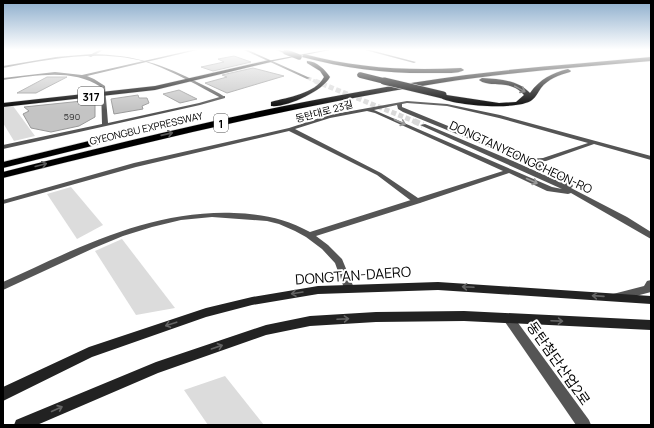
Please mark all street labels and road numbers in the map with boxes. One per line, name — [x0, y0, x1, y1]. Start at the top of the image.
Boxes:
road number: 317 — [78, 87, 104, 105]
street label: 동탄대로 23길 — [294, 97, 354, 125]
street label: GYEONGBU EXPRESSWAY — [88, 108, 204, 148]
road number: 1 — [214, 114, 228, 132]
street label: DONGTANYEONGCHEON-RO — [447, 116, 596, 198]
street label: DONGTAN-DAERO — [294, 261, 412, 289]
street label: 동탄첨단산업2로 — [523, 317, 595, 409]

